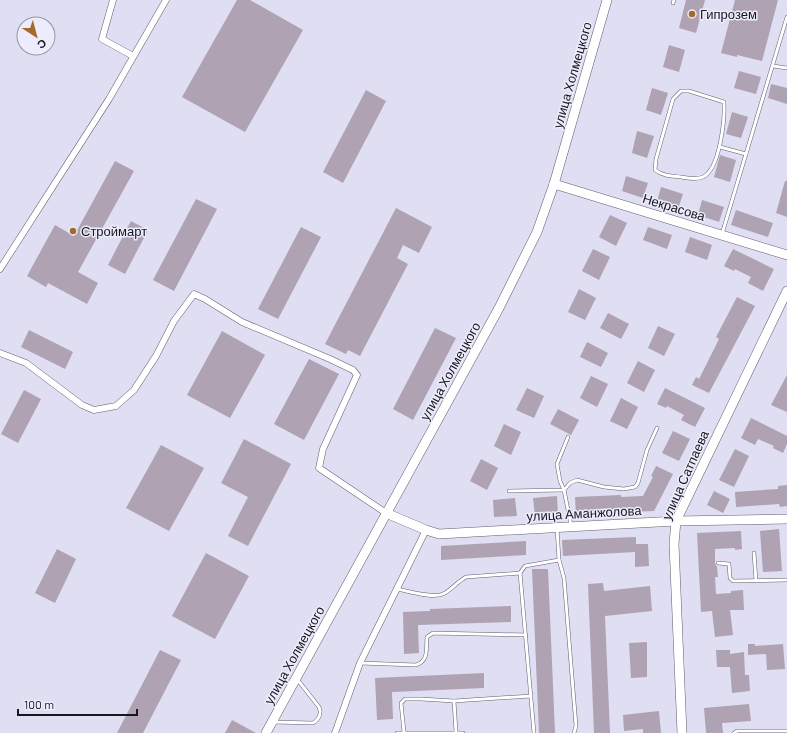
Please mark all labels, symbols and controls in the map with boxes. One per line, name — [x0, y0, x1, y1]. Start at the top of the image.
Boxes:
place label: Гипрозем — [700, 6, 757, 22]
marker: Гипрозем — [687, 9, 697, 19]
north arrow — [16, 16, 56, 56]
street label: улица Холмецкого — [549, 20, 595, 130]
text: С — [35, 37, 49, 52]
street label: Некрасова — [641, 190, 708, 224]
place label: Строймарт — [81, 223, 147, 239]
marker: Строймарт — [68, 226, 78, 236]
street label: улица Холмецкого — [416, 319, 484, 423]
street label: улица Сатпаева — [658, 427, 712, 522]
street label: улица Аманжолова — [526, 502, 643, 524]
street label: улица Холмецкого — [260, 603, 328, 707]
scale bar — [18, 691, 137, 717]
text: 100 m — [24, 697, 54, 711]

